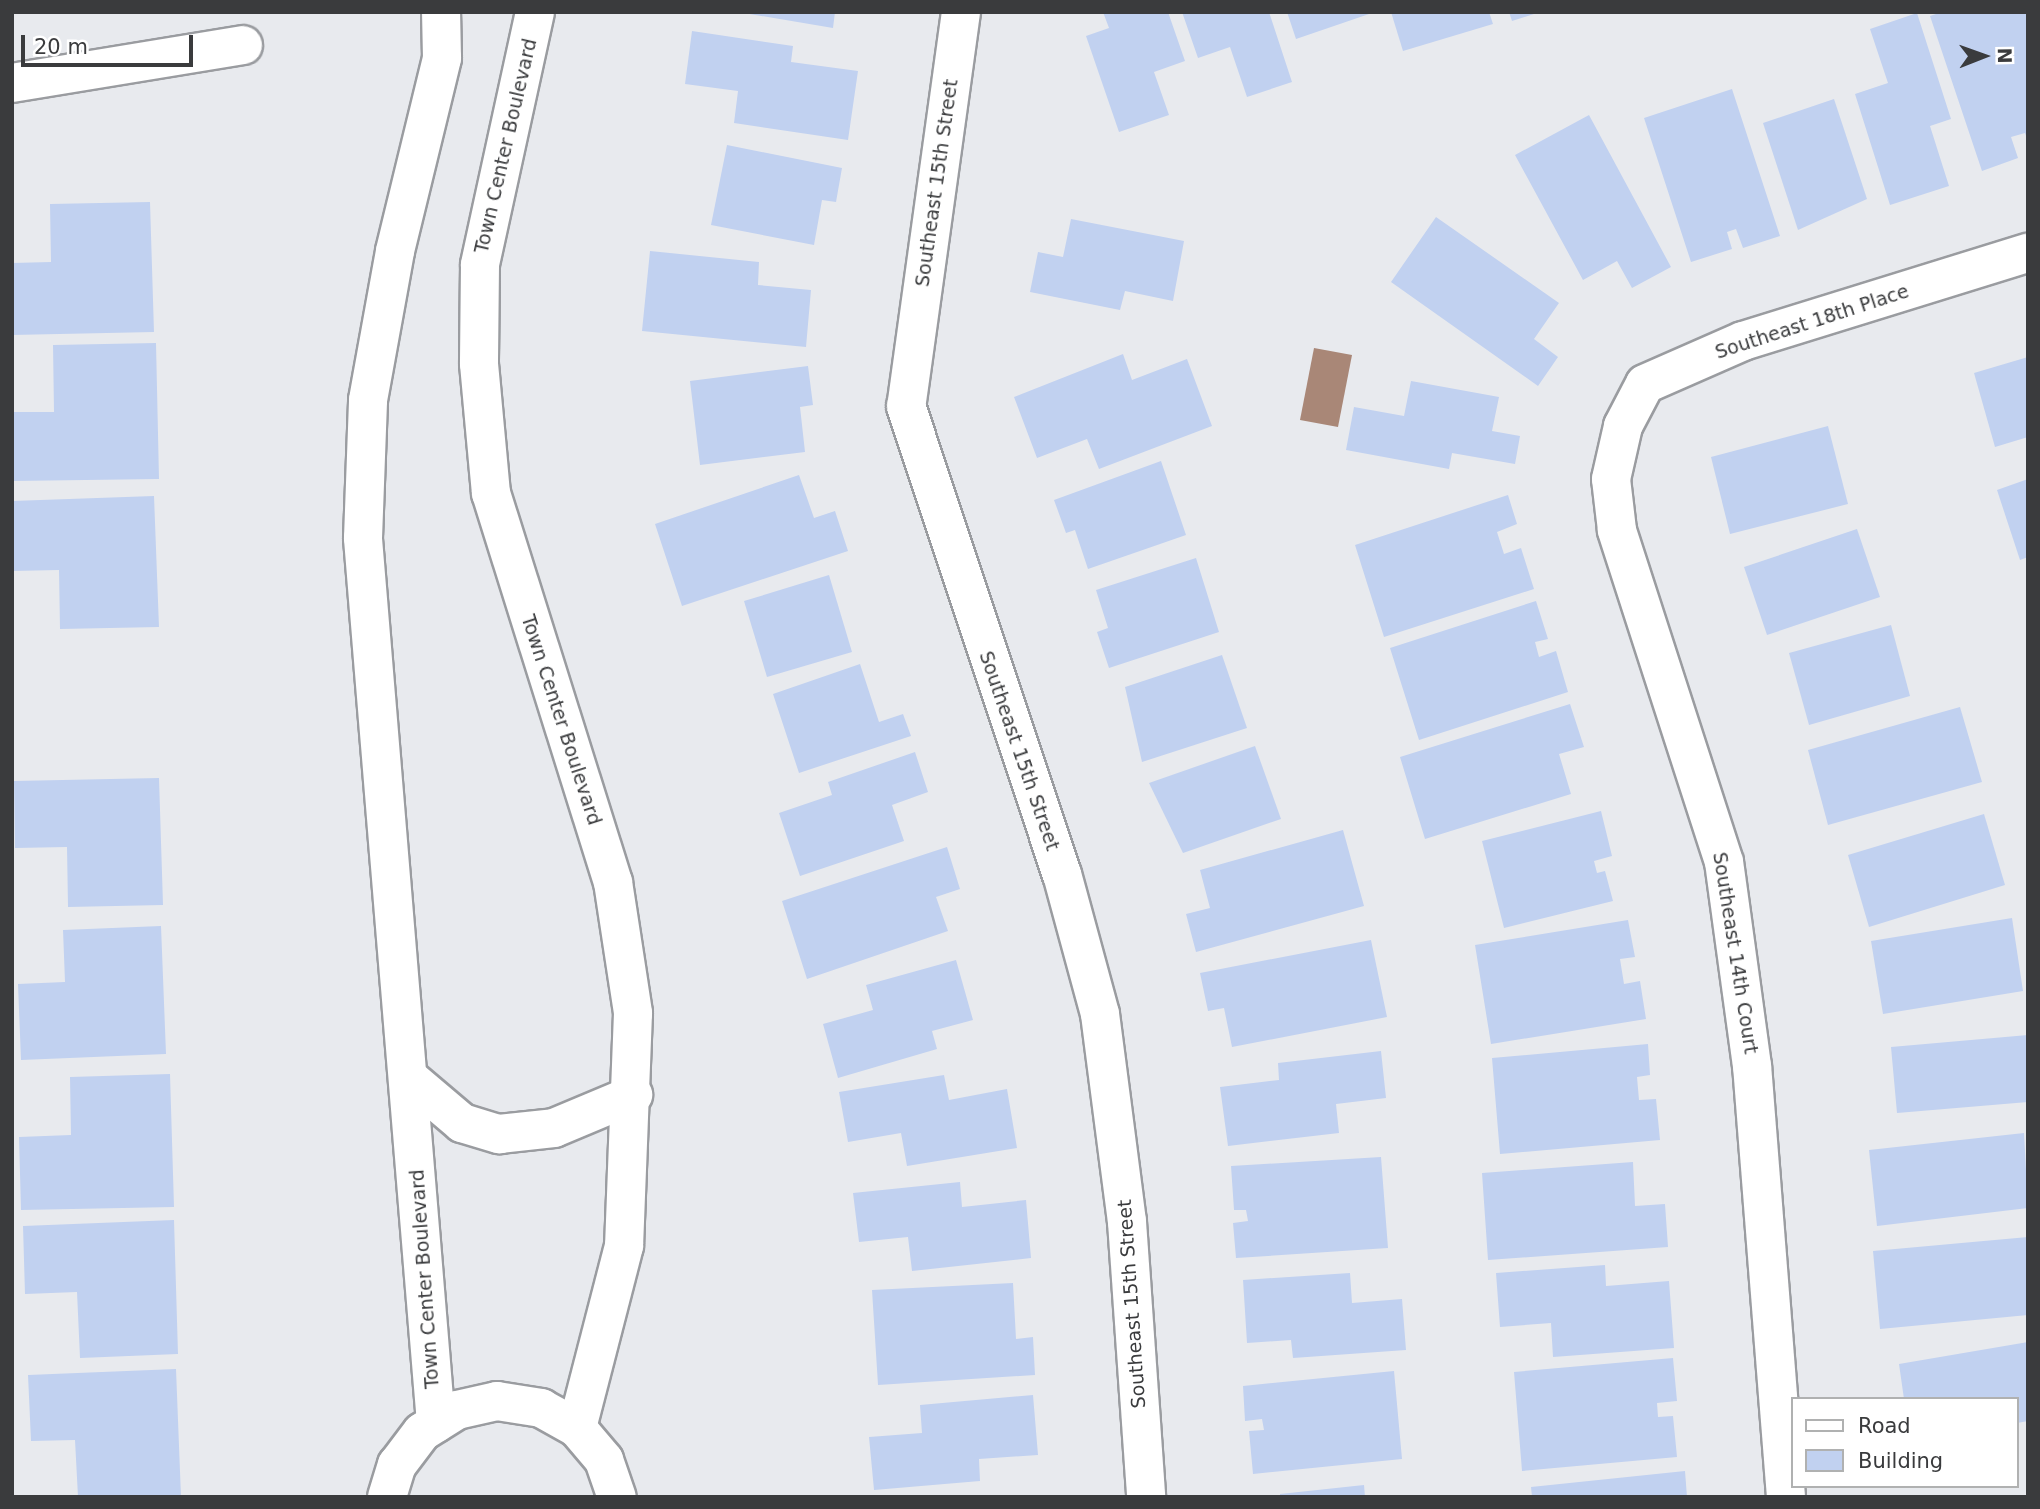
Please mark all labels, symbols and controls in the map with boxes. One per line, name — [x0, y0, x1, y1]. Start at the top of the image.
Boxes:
scale bar — [24, 21, 196, 65]
north arrow — [1949, 21, 2019, 91]
text: 20 m — [34, 35, 88, 59]
street label: Town Center Boulevard — [470, 36, 542, 256]
text: N — [1994, 47, 2016, 64]
street label: Southeast 15th Street — [911, 78, 963, 288]
street label: Southeast 18th Place — [1712, 280, 1912, 364]
street label: Town Center Boulevard — [516, 612, 606, 828]
street label: Southeast 15th Street — [974, 648, 1064, 854]
street label: Southeast 14th Court — [1708, 851, 1762, 1055]
street label: Town Center Boulevard — [406, 1169, 444, 1389]
street label: Southeast 15th Street — [1113, 1199, 1151, 1409]
legend — [1792, 1397, 2019, 1488]
text: Road — [1858, 1414, 1911, 1438]
text: Building — [1858, 1449, 1943, 1473]

